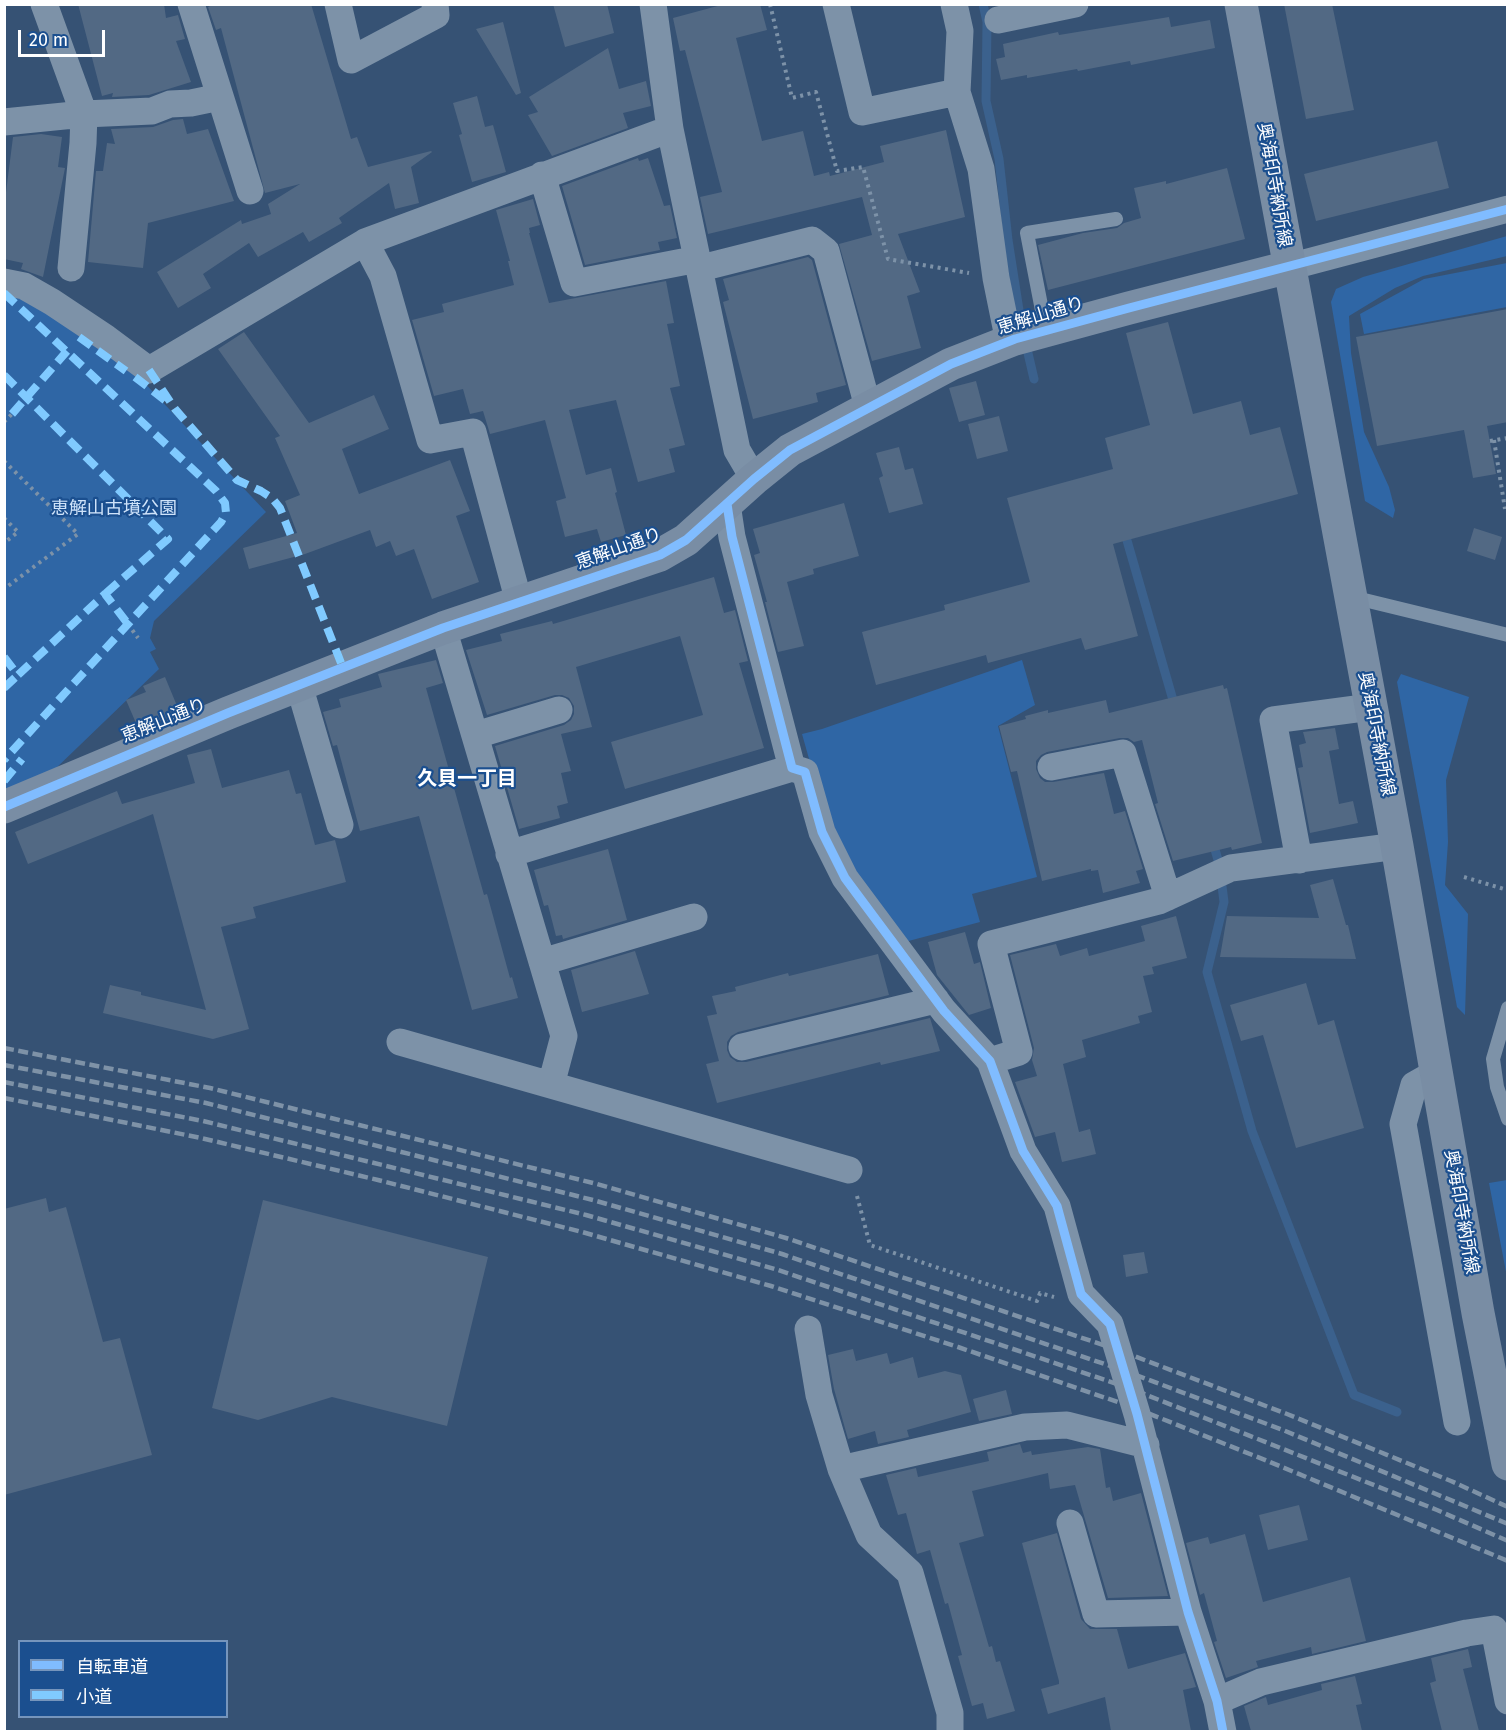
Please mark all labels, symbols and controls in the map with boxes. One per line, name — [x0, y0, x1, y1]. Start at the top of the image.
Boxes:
scale bar — [21, 18, 108, 56]
text: 20 m — [29, 29, 68, 51]
street label: 奥海印寺納所線 — [1252, 121, 1296, 249]
street label: 恵解山通り — [995, 293, 1087, 339]
park label: 恵解山古墳公園 — [51, 498, 177, 520]
street label: 恵解山通り — [573, 523, 665, 575]
street label: 奥海印寺納所線 — [1353, 670, 1399, 798]
street label: 恵解山通り — [118, 694, 210, 748]
district label: 久貝一丁目 — [417, 767, 517, 791]
street label: 奥海印寺納所線 — [1439, 1148, 1483, 1276]
legend — [18, 1640, 228, 1718]
text: 自転車道 — [76, 1656, 148, 1678]
text: 小道 — [76, 1686, 112, 1708]

